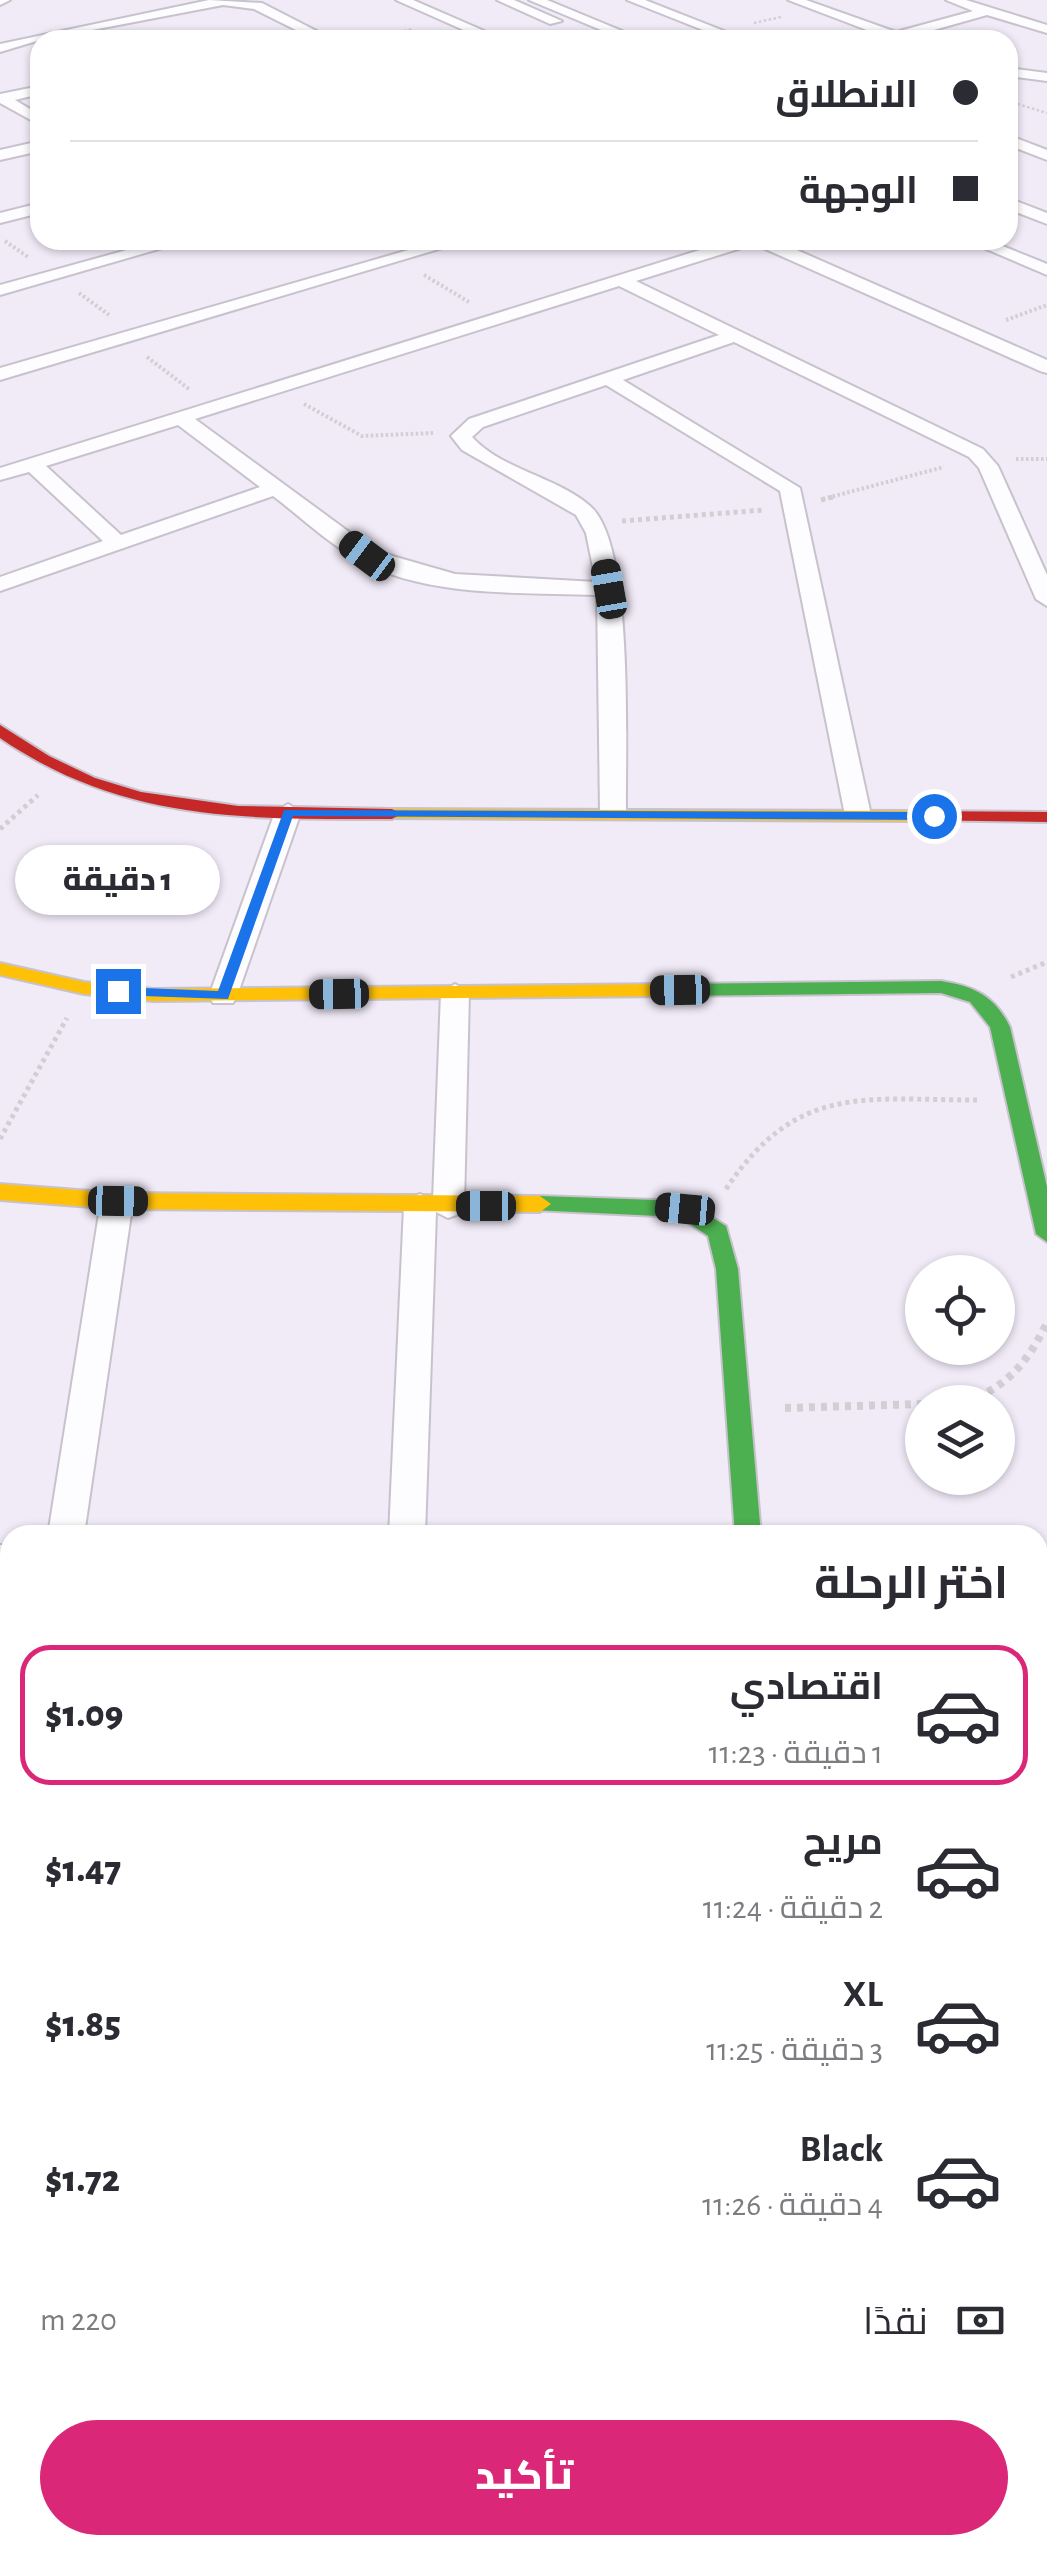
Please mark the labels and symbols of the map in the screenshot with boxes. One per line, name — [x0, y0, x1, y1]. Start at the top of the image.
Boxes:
car — [334, 526, 400, 586]
car — [589, 557, 629, 621]
route start — [912, 794, 957, 839]
callout: 1 دقيقة — [16, 846, 220, 916]
route end — [96, 969, 141, 1014]
car — [650, 974, 710, 1006]
car — [309, 978, 369, 1010]
car — [88, 1185, 148, 1217]
car — [456, 1191, 516, 1221]
car — [654, 1191, 716, 1227]

